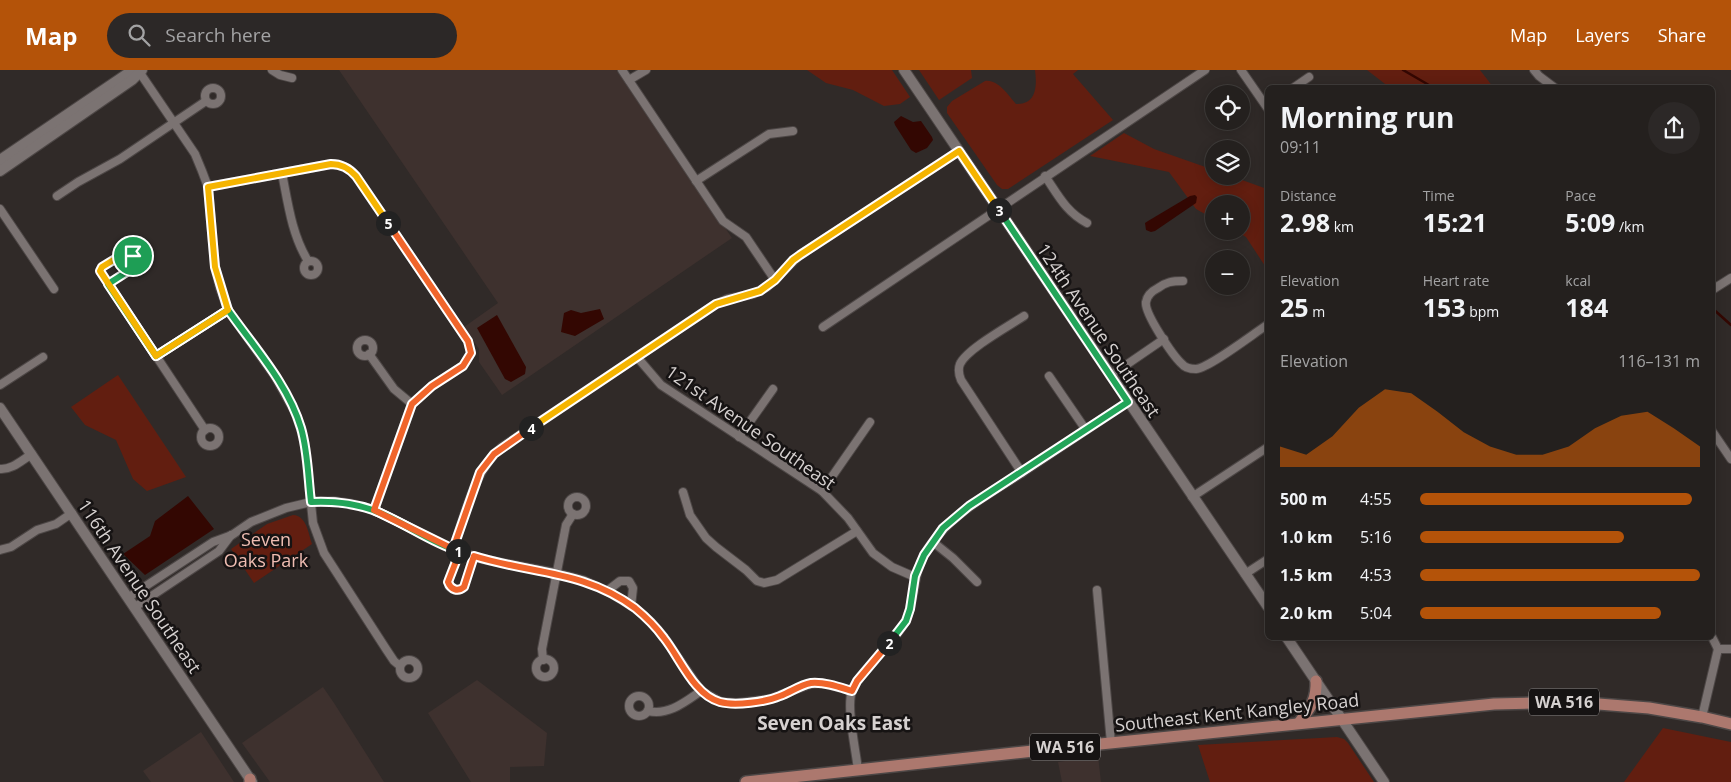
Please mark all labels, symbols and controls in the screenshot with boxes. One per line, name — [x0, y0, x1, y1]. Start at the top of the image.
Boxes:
search box — [107, 13, 457, 58]
text: Map — [25, 19, 77, 52]
icon: search — [125, 21, 153, 49]
text: Search here — [165, 22, 271, 48]
text: Map — [1510, 23, 1547, 47]
text: Layers — [1575, 23, 1630, 47]
text: Share — [1658, 23, 1706, 47]
map controls — [1205, 85, 1250, 295]
button: locate — [1205, 85, 1250, 130]
text: Morning run — [1280, 98, 1454, 136]
button: share — [1648, 102, 1700, 154]
text: 09:11 — [1280, 136, 1321, 158]
button: layers — [1205, 140, 1250, 185]
text: Distance — [1280, 186, 1336, 205]
text: Time — [1423, 186, 1455, 205]
text: Pace — [1565, 186, 1596, 205]
button: + — [1205, 195, 1250, 240]
pin: 3 — [986, 198, 1012, 222]
text: 3 — [995, 201, 1004, 220]
text: 2.98 — [1280, 205, 1330, 239]
text: 15:21 — [1423, 205, 1487, 239]
text: 5:09 — [1565, 205, 1615, 239]
pin: 5 — [376, 210, 400, 236]
text: 5 — [384, 214, 393, 233]
text: km — [1330, 217, 1354, 236]
text: /km — [1615, 217, 1644, 236]
pin — [112, 235, 154, 277]
street label: 124th Avenue Southeast — [1032, 238, 1166, 422]
icon: arrive — [119, 242, 147, 270]
button: − — [1205, 250, 1250, 295]
text: Elevation — [1280, 271, 1339, 290]
text: Heart rate — [1423, 271, 1489, 290]
text: kcal — [1565, 271, 1591, 290]
text: 25 — [1280, 290, 1309, 324]
text: 153 — [1423, 290, 1466, 324]
text: 184 — [1565, 290, 1608, 324]
text: m — [1309, 302, 1325, 321]
text: bpm — [1466, 302, 1499, 321]
text: Elevation — [1280, 350, 1348, 372]
text: 116–131 m — [1618, 350, 1700, 372]
street label: 121st Avenue Southeast — [661, 359, 841, 495]
pin: 4 — [518, 416, 544, 440]
text: 4 — [527, 419, 536, 438]
text: 500 m — [1280, 488, 1327, 510]
text: 4:55 — [1360, 488, 1392, 510]
street label: 116th Avenue Southeast — [73, 494, 207, 678]
text: 1.0 km — [1280, 526, 1333, 548]
text: 5:16 — [1360, 526, 1392, 548]
park label: Seven Oaks Park — [224, 527, 309, 572]
pin: 1 — [446, 538, 470, 564]
text: 1 — [454, 542, 463, 561]
text: 1.5 km — [1280, 564, 1333, 586]
text: 4:53 — [1360, 564, 1392, 586]
text: 2.0 km — [1280, 602, 1333, 624]
text: 5:04 — [1360, 602, 1392, 624]
pin: 2 — [876, 630, 902, 656]
text: 2 — [885, 634, 894, 653]
street label: Southeast Kent Kangley Road — [1114, 687, 1360, 737]
road number: WA 516 — [1529, 688, 1599, 716]
district label: Seven Oaks East — [757, 710, 911, 736]
road number: WA 516 — [1030, 734, 1100, 760]

